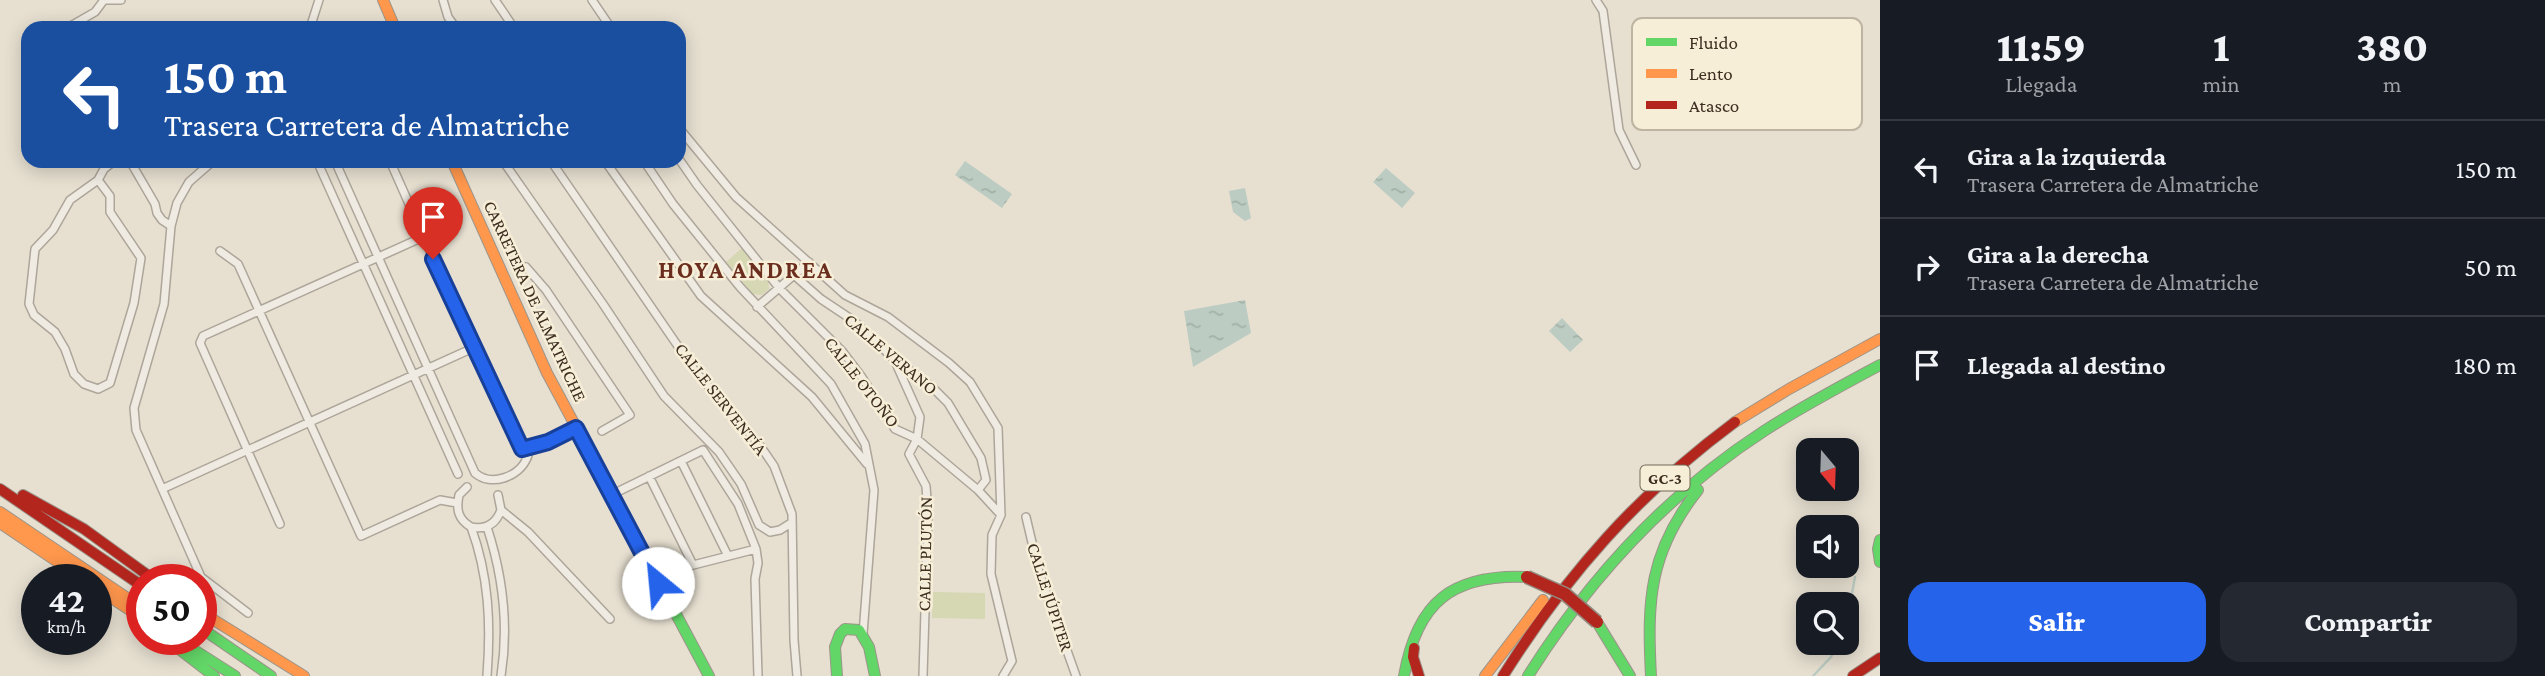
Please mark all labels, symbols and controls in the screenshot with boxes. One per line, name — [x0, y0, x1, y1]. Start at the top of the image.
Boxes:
legend — [1632, 18, 1862, 130]
text: 11:59 — [1997, 23, 2086, 70]
text: 1 — [2213, 23, 2229, 70]
text: 380 — [2356, 23, 2428, 70]
text: Fluido — [1689, 32, 1738, 53]
icon: left — [49, 49, 140, 140]
text: 150 m — [164, 49, 287, 104]
text: Lento — [1689, 63, 1733, 84]
text: Llegada — [2005, 71, 2077, 97]
text: min — [2203, 71, 2240, 97]
text: m — [2383, 71, 2401, 97]
text: Atasco — [1689, 95, 1739, 116]
text: Trasera Carretera de Almatriche — [164, 107, 570, 143]
text: Gira a la izquierda — [1967, 142, 2166, 171]
icon: left — [1908, 150, 1946, 188]
text: 150 m — [2456, 155, 2517, 184]
text: Trasera Carretera de Almatriche — [1967, 171, 2259, 197]
pin — [403, 187, 463, 259]
street label: CARRETERA DE ALMATRICHE — [480, 197, 591, 405]
icon: arrive — [414, 198, 452, 236]
text: Gira a la derecha — [1967, 240, 2149, 269]
icon: right — [1908, 248, 1946, 286]
text: 50 m — [2464, 253, 2517, 282]
district label: HOYA ANDREA — [658, 256, 834, 283]
text: Trasera Carretera de Almatriche — [1967, 269, 2259, 295]
street label: CALLE VERANO — [840, 309, 942, 399]
street label: CALLE OTOÑO — [820, 333, 904, 431]
street label: CALLE SERVENTÍA — [671, 339, 772, 460]
icon: arrive — [1908, 346, 1946, 384]
text: Llegada al destino — [1967, 351, 2166, 380]
text: 180 m — [2454, 351, 2517, 380]
north arrow — [1796, 438, 1858, 500]
map controls — [1796, 438, 1859, 655]
road number: GC-3 — [1640, 466, 1690, 491]
street label: CALLE PLUTÓN — [914, 496, 936, 612]
button: sound — [1796, 515, 1859, 578]
street label: CALLE JÚPITER — [1023, 540, 1077, 655]
position arrow — [621, 546, 695, 620]
speed limit sign: 50 — [126, 564, 217, 655]
text: 42 — [48, 581, 85, 620]
button: Salir — [1908, 582, 2206, 662]
button: Compartir — [2220, 582, 2517, 662]
button: search — [1796, 592, 1859, 655]
text: km/h — [47, 617, 86, 637]

